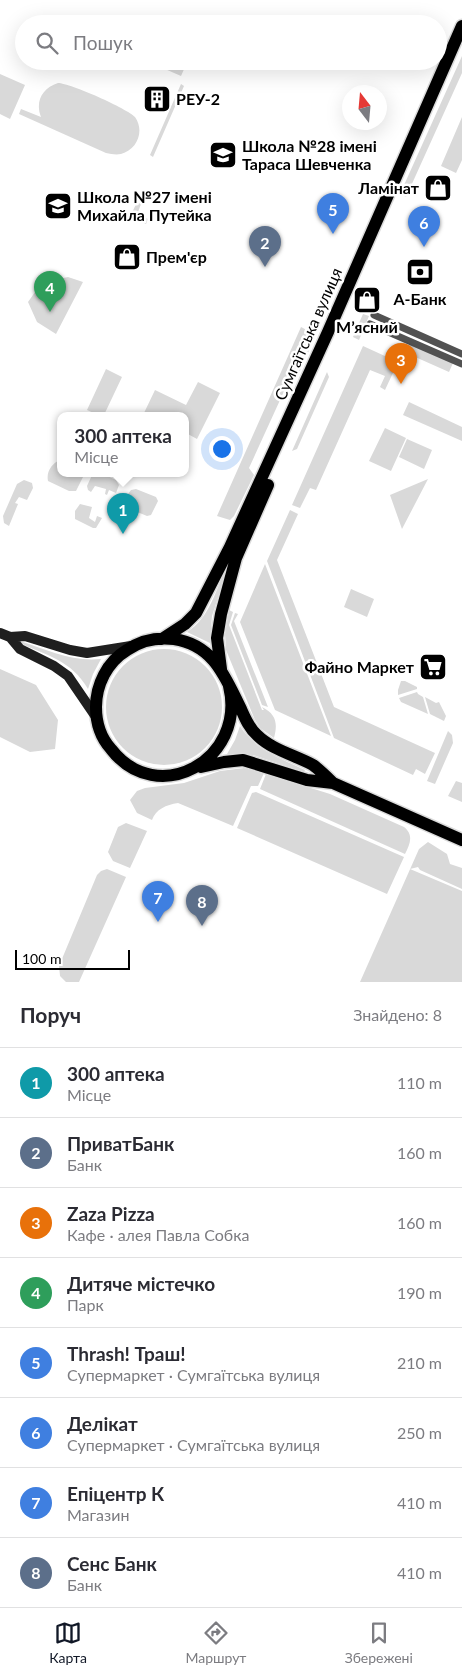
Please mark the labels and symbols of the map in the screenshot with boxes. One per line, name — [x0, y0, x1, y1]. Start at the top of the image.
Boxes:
building icon: РЕУ-2 — [142, 84, 172, 114]
north arrow — [342, 85, 387, 130]
place label: РЕУ-2 — [176, 89, 220, 108]
place label: Школа №28 імені Тараса Шевченка — [242, 136, 377, 173]
school or university icon: Школа №28 імені Тараса Шевченка — [208, 140, 238, 170]
shop icon: Ламінат — [423, 173, 453, 203]
place label: Ламінат — [357, 178, 420, 197]
place label: Школа №27 імені Михайла Путейка — [77, 187, 212, 224]
school or university icon: Школа №27 імені Михайла Путейка — [43, 191, 73, 221]
pin: 5 — [317, 193, 349, 234]
pin: 6 — [408, 206, 440, 247]
pin: 2 — [249, 226, 281, 267]
shop icon: Прем'єр — [112, 242, 142, 272]
place label: Прем'єр — [146, 247, 207, 266]
bank icon: А-Банк — [405, 257, 435, 287]
street label: Сумгаїтська вулиця — [270, 265, 345, 403]
pin: 4 — [34, 271, 66, 312]
shop icon: М’ясний — [352, 285, 382, 315]
place label: А-Банк — [393, 289, 447, 308]
place label: М’ясний — [336, 317, 398, 336]
pin: 3 — [385, 343, 417, 384]
your location — [209, 436, 235, 462]
pin: 1 — [107, 493, 139, 534]
supermarket icon: Файно Маркет — [418, 652, 448, 682]
place label: Файно Маркет — [305, 657, 415, 676]
pin: 7 — [142, 881, 174, 922]
pin: 8 — [186, 885, 218, 926]
scale bar — [15, 947, 130, 970]

